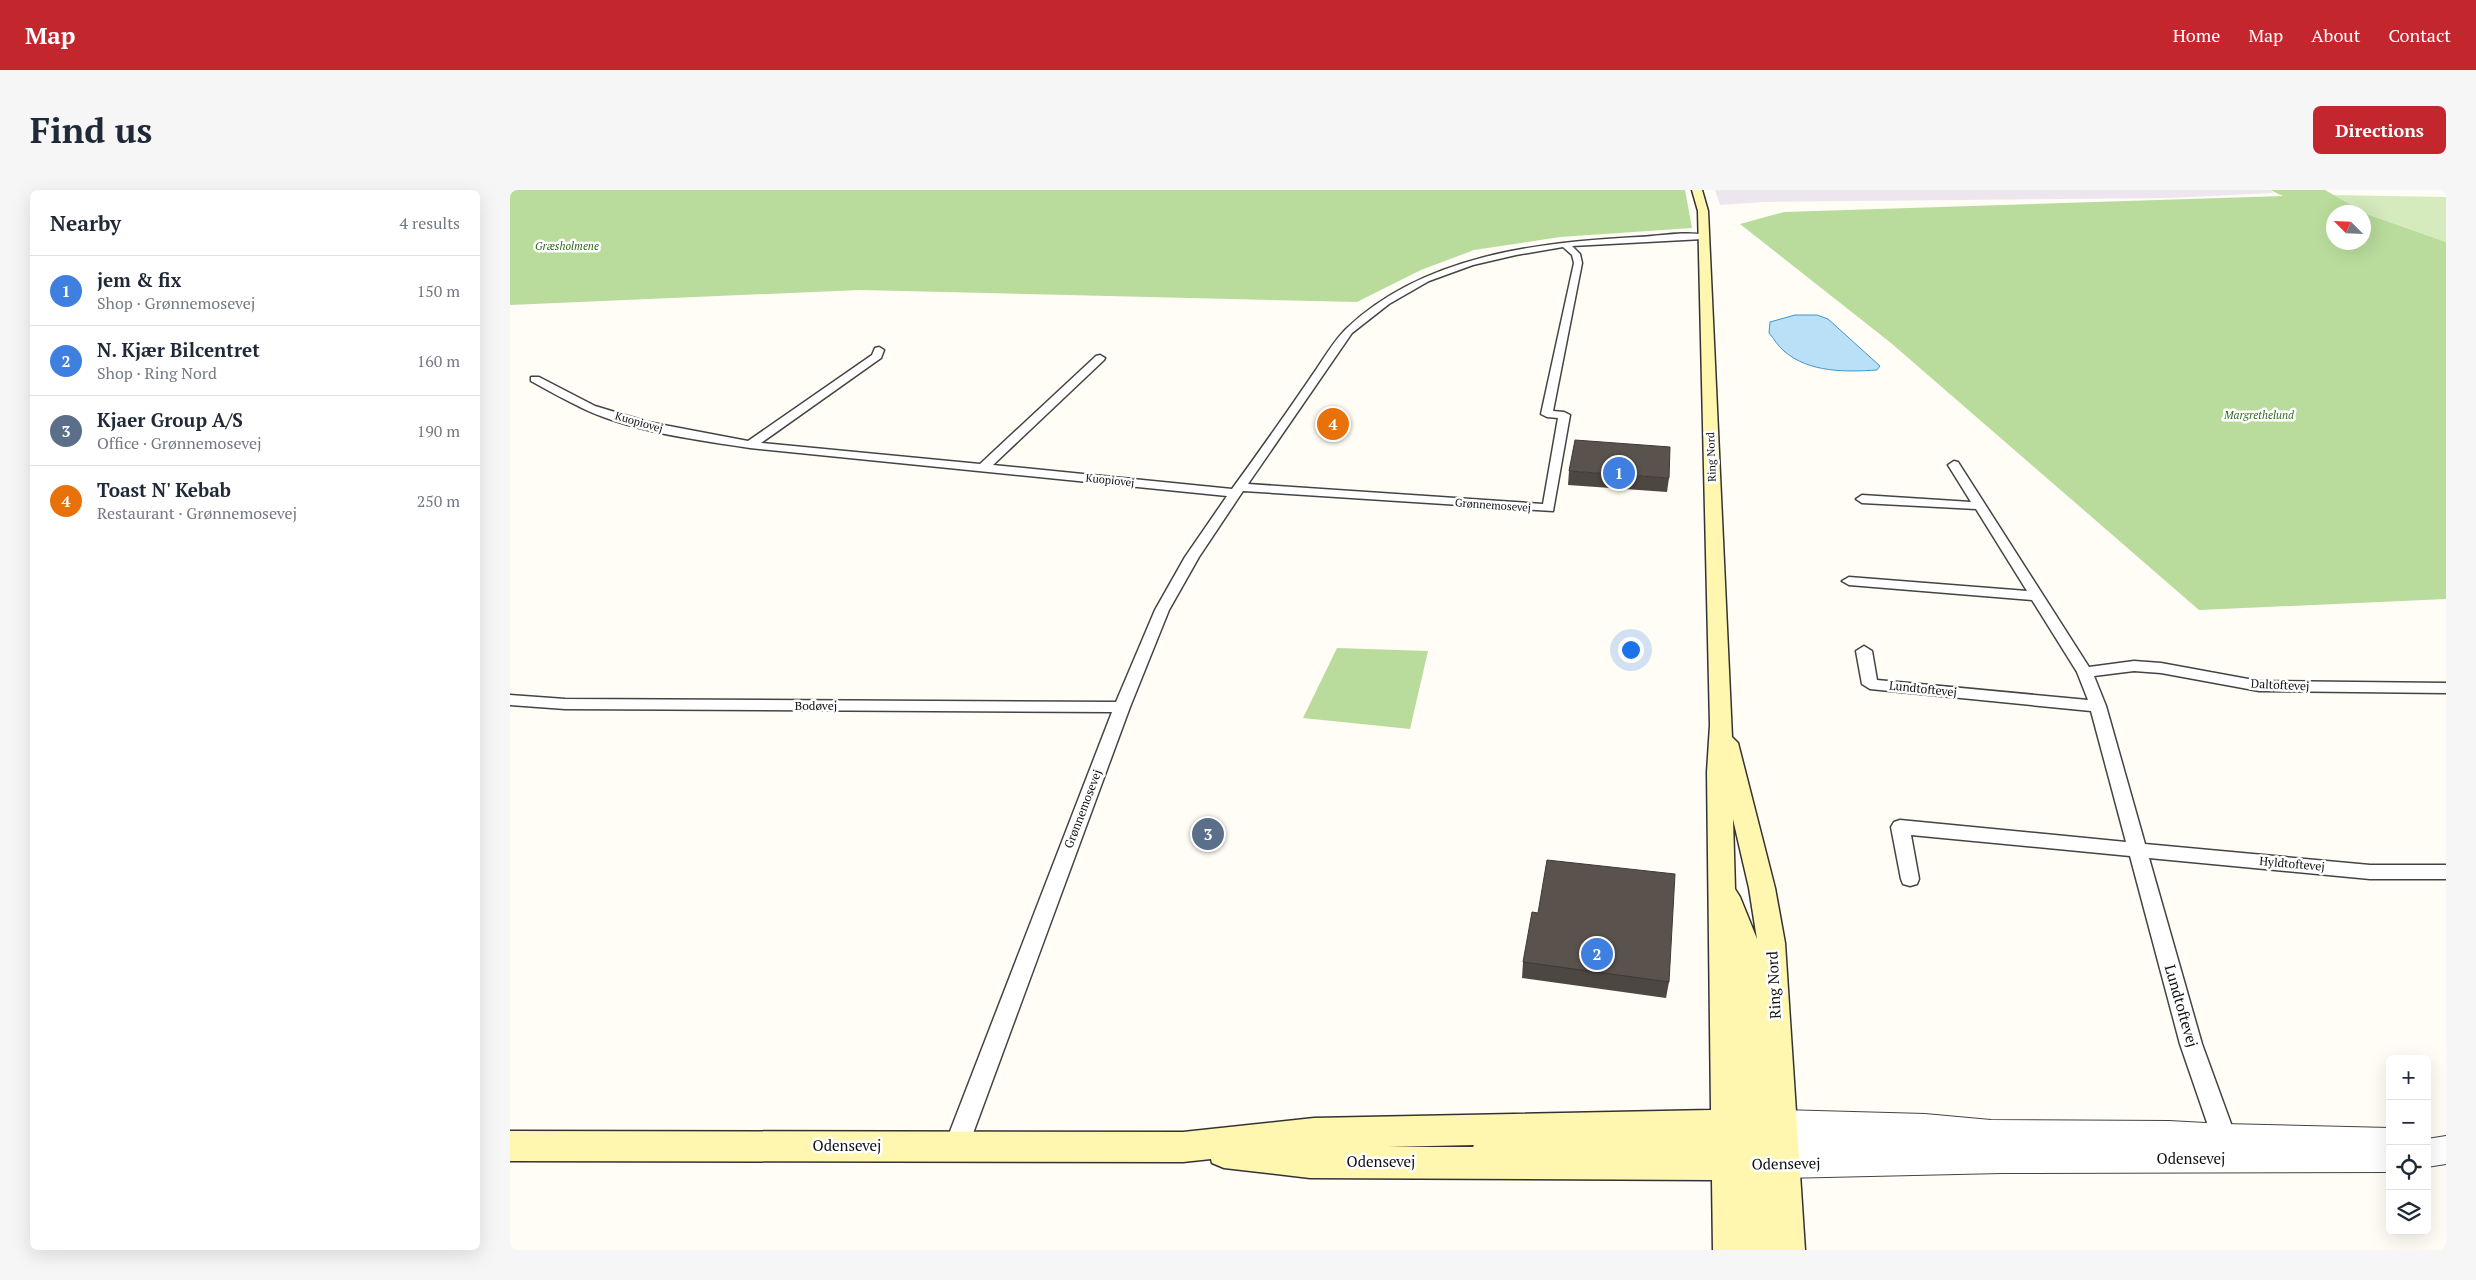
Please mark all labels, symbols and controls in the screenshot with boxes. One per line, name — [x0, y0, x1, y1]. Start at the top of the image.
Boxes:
text: Map — [25, 19, 75, 51]
text: Home — [2173, 23, 2220, 47]
text: Map — [2248, 23, 2283, 47]
text: About — [2311, 23, 2360, 47]
text: Contact — [2388, 23, 2451, 47]
button: Directions — [2313, 106, 2446, 154]
text: Find us — [30, 107, 152, 153]
north arrow — [2326, 205, 2371, 250]
text: Nearby — [50, 209, 121, 237]
text: 4 results — [400, 212, 460, 234]
park label: Græsholmene — [535, 239, 599, 253]
text: jem & fix — [97, 267, 181, 292]
text: 1 — [61, 280, 71, 302]
text: 150 m — [417, 280, 460, 302]
text: Shop · Grønnemosevej — [97, 292, 255, 314]
text: N. Kjær Bilcentret — [97, 337, 260, 362]
text: 2 — [61, 350, 71, 372]
text: 160 m — [417, 350, 460, 372]
text: Shop · Ring Nord — [97, 362, 217, 384]
pin: 4 — [1317, 405, 1349, 443]
text: Kjaer Group A/S — [97, 407, 243, 432]
park label: Margrethelund — [2223, 408, 2294, 422]
street label: Kuopiovej — [614, 409, 664, 435]
text: 3 — [61, 420, 71, 442]
text: 190 m — [417, 420, 460, 442]
text: Office · Grønnemosevej — [97, 432, 262, 454]
street label: Ring Nord — [1703, 432, 1719, 482]
pin: 1 — [1603, 454, 1635, 492]
street label: Kuopiovej — [1085, 470, 1135, 490]
text: Toast N' Kebab — [97, 477, 231, 502]
text: 4 — [61, 490, 71, 512]
text: 250 m — [417, 490, 460, 512]
street label: Grønnemosevej — [1454, 495, 1532, 515]
text: Restaurant · Grønnemosevej — [97, 502, 297, 524]
your location — [1618, 637, 1644, 663]
street label: Daltoftevej — [2250, 675, 2310, 694]
street label: Lundtoftevej — [1888, 677, 1958, 700]
street label: Bodøvej — [795, 698, 837, 713]
street label: Grønnemosevej — [1061, 767, 1104, 850]
pin: 3 — [1192, 815, 1224, 853]
street label: Hyldtoftevej — [2259, 853, 2325, 874]
pin: 2 — [1581, 935, 1613, 973]
street label: Ring Nord — [1761, 951, 1785, 1019]
street label: Lundtoftevej — [2161, 962, 2203, 1049]
map controls — [2386, 1055, 2431, 1235]
button: + — [2386, 1055, 2431, 1100]
button: − — [2386, 1100, 2431, 1145]
street label: Odensevej — [813, 1135, 881, 1155]
button: locate — [2386, 1145, 2431, 1190]
street label: Odensevej — [2157, 1148, 2225, 1168]
street label: Odensevej — [1347, 1151, 1415, 1171]
street label: Odensevej — [1751, 1152, 1821, 1174]
button: layers — [2386, 1190, 2431, 1235]

